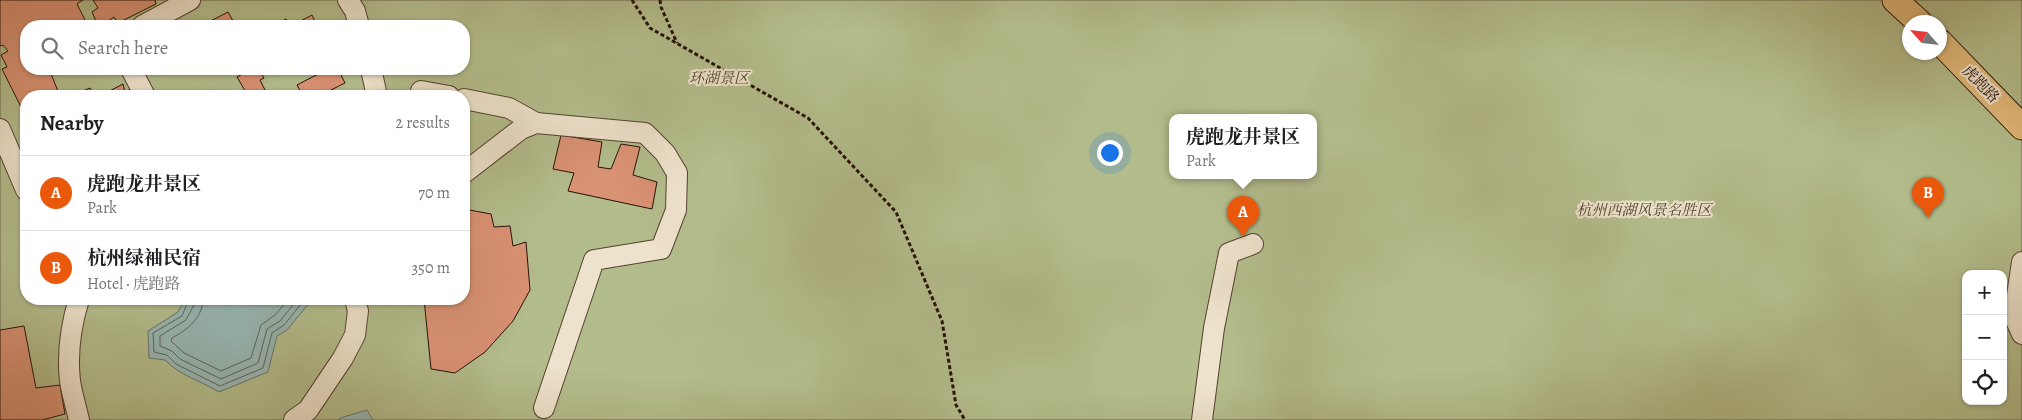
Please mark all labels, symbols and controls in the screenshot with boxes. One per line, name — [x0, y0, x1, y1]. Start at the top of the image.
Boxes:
north arrow — [1902, 15, 1947, 60]
search box — [20, 20, 470, 75]
icon: search — [38, 34, 66, 62]
text: Search here — [78, 35, 168, 61]
street label: 虎跑路 — [1958, 61, 2004, 107]
park label: 环湖景区 — [689, 68, 751, 88]
text: Nearby — [40, 109, 103, 137]
text: 2 results — [395, 112, 450, 134]
popup — [1169, 114, 1317, 179]
text: 虎跑龙井景区 — [1186, 124, 1300, 150]
your location — [1097, 140, 1123, 166]
text: Park — [1186, 150, 1216, 172]
text: 虎跑龙井景区 — [87, 171, 201, 197]
pin: B — [1912, 177, 1944, 218]
text: A — [51, 182, 61, 204]
text: 70 m — [418, 182, 450, 204]
pin: A — [1227, 196, 1259, 237]
text: Park — [87, 197, 117, 219]
park label: 杭州西湖风景名胜区 — [1576, 200, 1713, 220]
text: 杭州绿袖民宿 — [87, 245, 201, 271]
text: B — [51, 257, 61, 279]
text: 350 m — [411, 257, 450, 279]
map controls — [1962, 270, 2007, 405]
button: + — [1962, 270, 2007, 315]
text: Hotel · 虎跑路 — [87, 273, 181, 295]
button: − — [1962, 315, 2007, 360]
button: locate — [1962, 360, 2007, 405]

